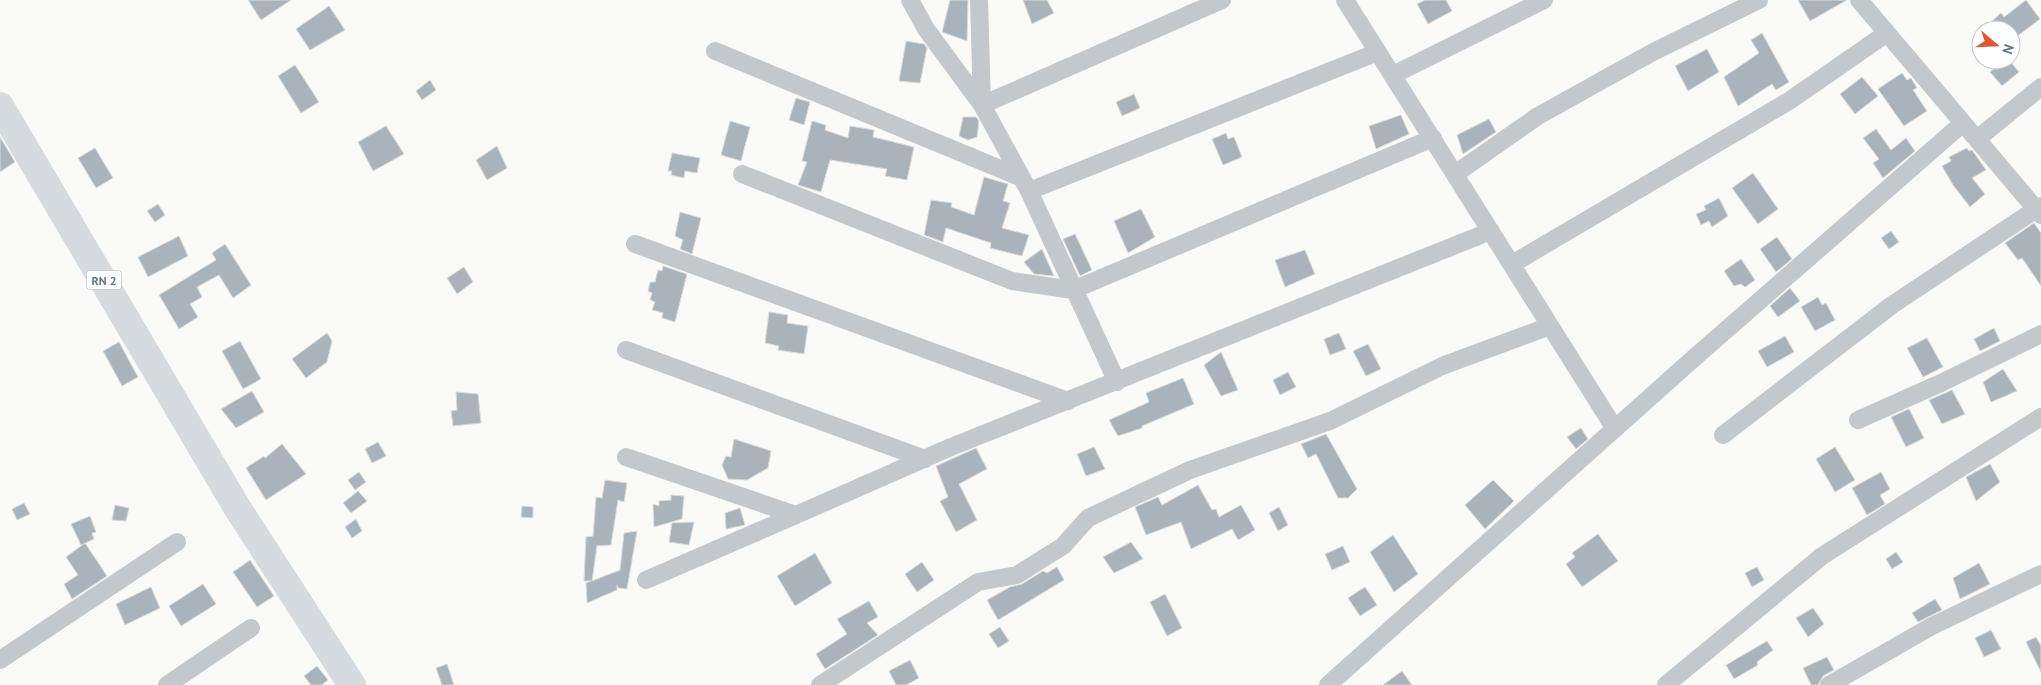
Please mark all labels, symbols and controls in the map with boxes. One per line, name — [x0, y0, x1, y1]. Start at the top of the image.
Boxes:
north arrow — [1971, 20, 2021, 70]
text: N — [1998, 42, 2018, 57]
road number: RN 2 — [86, 270, 122, 290]

